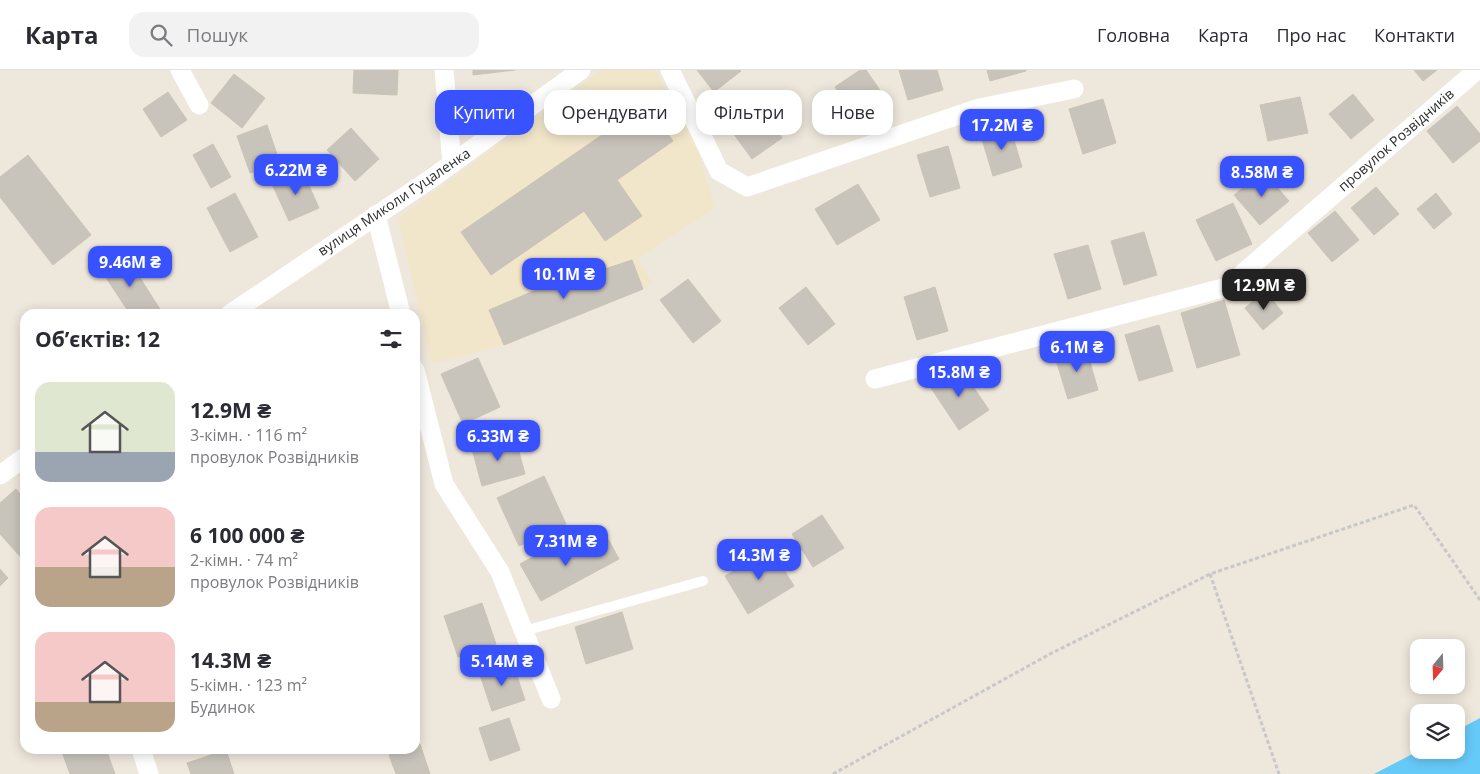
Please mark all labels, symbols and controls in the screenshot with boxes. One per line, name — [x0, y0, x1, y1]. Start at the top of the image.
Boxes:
search box — [129, 12, 479, 57]
text: Карта — [25, 18, 99, 51]
icon: search — [147, 21, 175, 49]
text: Пошук — [187, 22, 248, 48]
text: Головна — [1097, 23, 1170, 47]
text: Карта — [1198, 23, 1248, 47]
text: Про нас — [1276, 23, 1346, 47]
text: Контакти — [1374, 23, 1455, 47]
street label: провулок Розвідників — [1334, 84, 1458, 195]
chip: Купити — [435, 90, 534, 135]
chip: Орендувати — [544, 90, 686, 135]
chip: Фільтри — [696, 90, 802, 135]
chip: Нове — [812, 90, 893, 135]
pin: 17.2M ₴ — [956, 108, 1048, 151]
text: 17.2M ₴ — [971, 114, 1033, 136]
street label: вулиця Миколи Гуцаленка — [314, 143, 474, 260]
pin: 6.22M ₴ — [250, 154, 342, 196]
pin: 8.58M ₴ — [1216, 156, 1308, 198]
text: 6.22M ₴ — [265, 159, 327, 181]
text: 8.58M ₴ — [1231, 161, 1293, 183]
pin: 9.46M ₴ — [84, 246, 176, 288]
text: 9.46M ₴ — [99, 251, 161, 273]
pin: 10.1M ₴ — [518, 258, 610, 300]
text: 10.1M ₴ — [533, 263, 595, 285]
pin: 12.9M ₴ — [1218, 268, 1310, 311]
text: 12.9M ₴ — [1233, 274, 1295, 296]
text: Об’єктів: 12 — [35, 325, 160, 353]
icon: filters — [377, 325, 405, 353]
pin: 6.1M ₴ — [1036, 330, 1118, 373]
text: 6.1M ₴ — [1051, 336, 1103, 358]
pin: 15.8M ₴ — [913, 356, 1005, 398]
text: 15.8M ₴ — [928, 361, 990, 383]
text: 12.9M ₴ — [190, 396, 271, 424]
icon: home — [75, 402, 135, 462]
pin: 6.33M ₴ — [452, 420, 544, 462]
text: 3-кімн. · 116 m² — [190, 424, 307, 446]
text: 6.33M ₴ — [467, 425, 529, 447]
text: провулок Розвідників — [190, 446, 359, 468]
text: 6 100 000 ₴ — [190, 521, 304, 549]
pin: 7.31M ₴ — [520, 524, 612, 567]
icon: home — [75, 527, 135, 587]
text: 7.31M ₴ — [535, 530, 597, 552]
pin: 14.3M ₴ — [713, 538, 805, 581]
text: 14.3M ₴ — [728, 544, 790, 566]
text: 2-кімн. · 74 m² — [190, 549, 298, 571]
text: провулок Розвідників — [190, 571, 359, 593]
north arrow — [1410, 639, 1465, 694]
map controls — [1410, 639, 1465, 759]
pin: 5.14M ₴ — [456, 644, 548, 687]
text: 14.3M ₴ — [190, 646, 271, 674]
text: 5.14M ₴ — [471, 650, 533, 672]
icon: home — [75, 652, 135, 712]
text: 5-кімн. · 123 m² — [190, 674, 307, 696]
text: Будинок — [190, 696, 255, 718]
button: layers — [1410, 704, 1465, 759]

